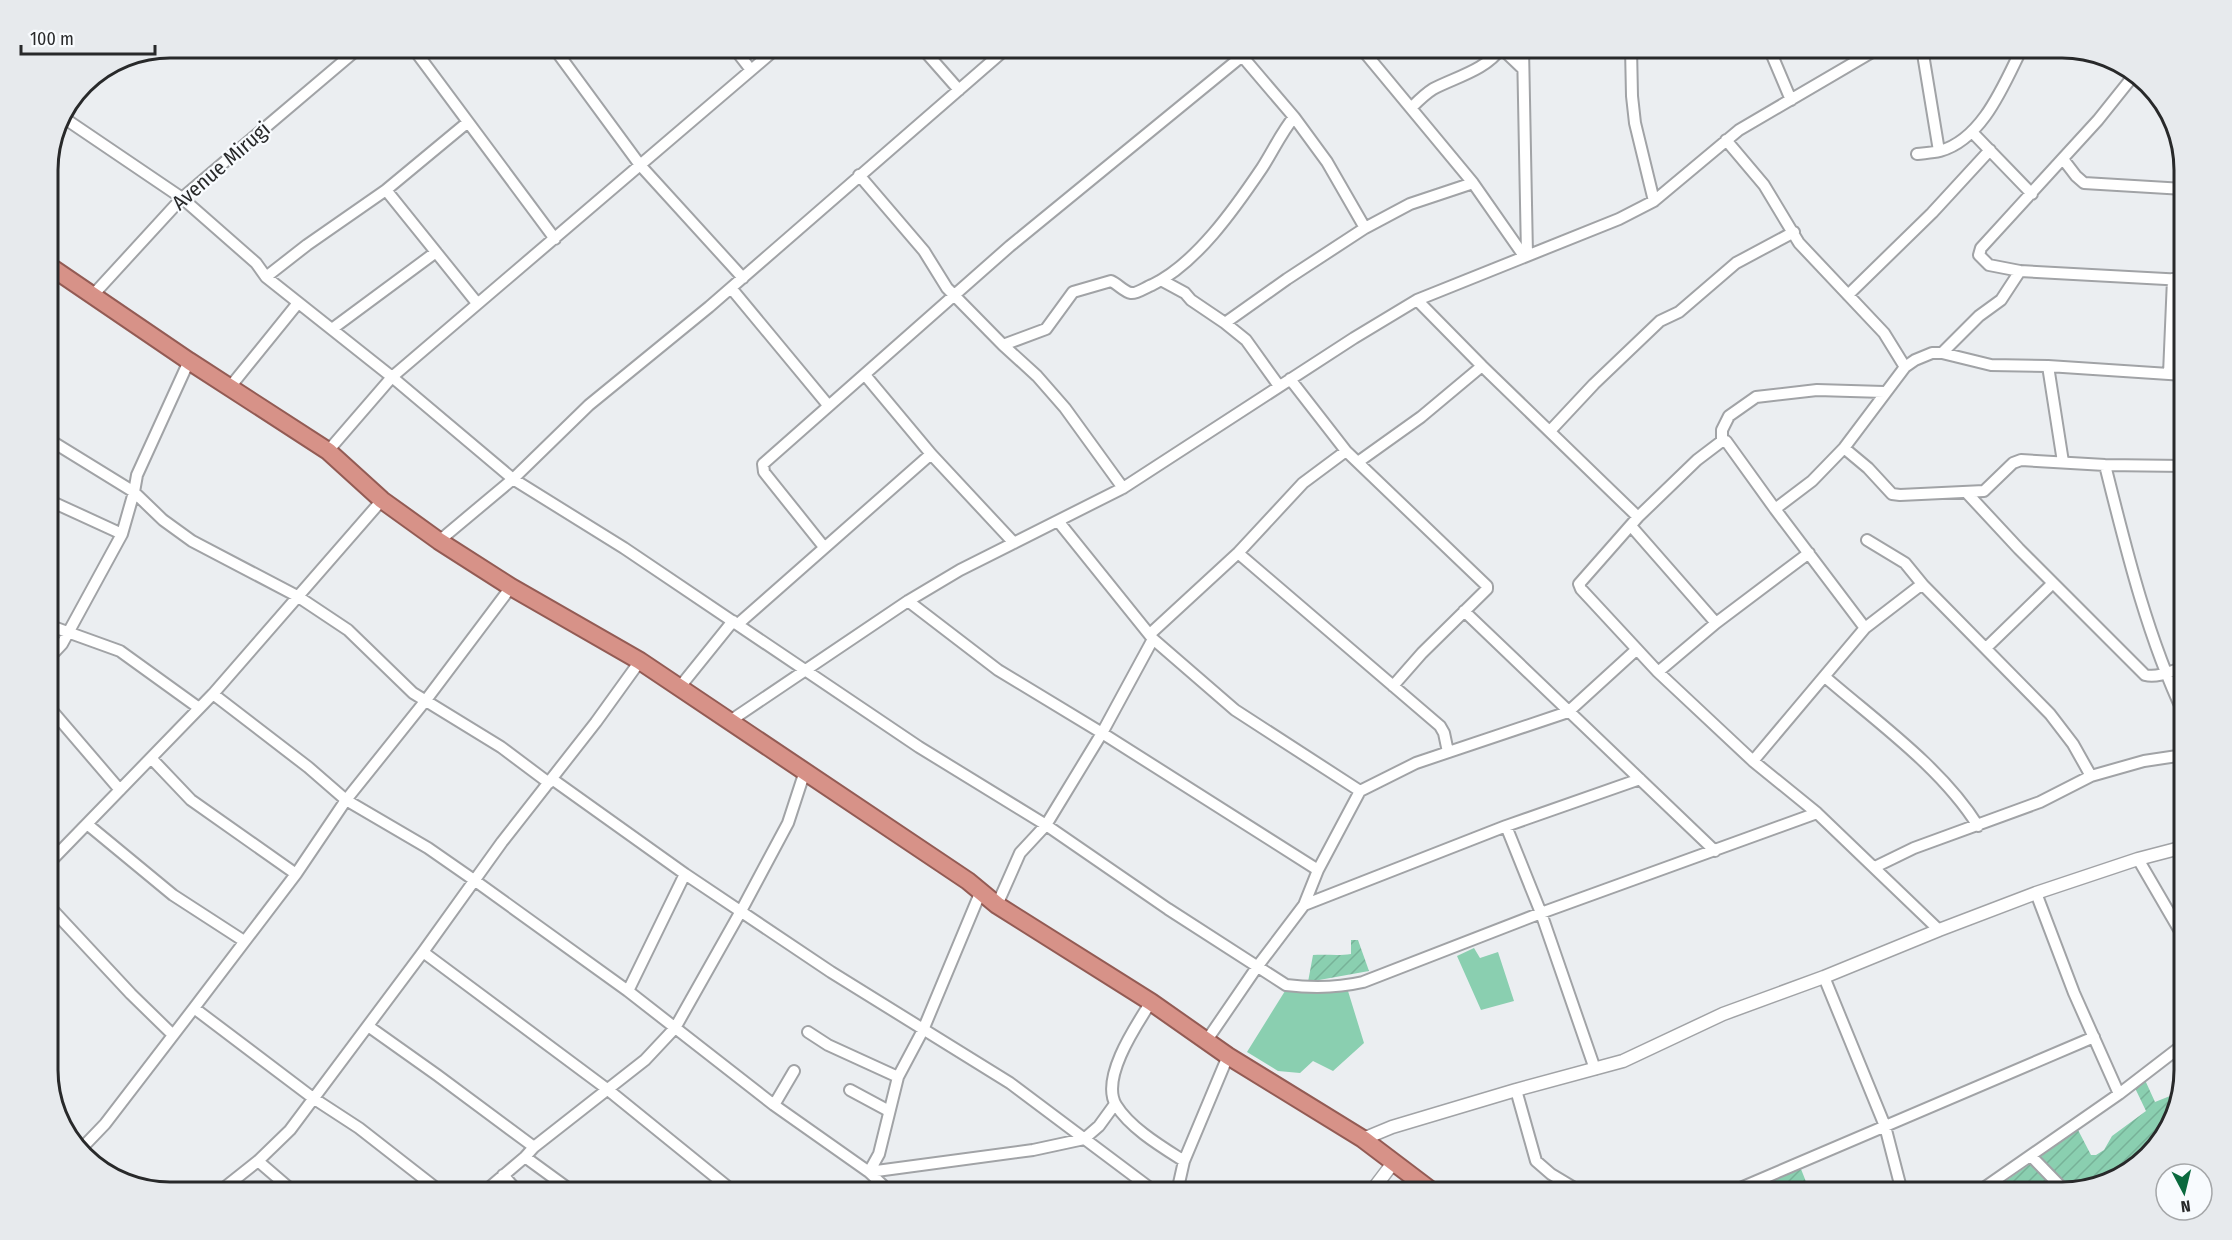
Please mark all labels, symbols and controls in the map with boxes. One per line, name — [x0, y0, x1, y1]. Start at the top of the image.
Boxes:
scale bar — [21, 18, 154, 56]
text: 100 m — [30, 28, 74, 50]
street label: Avenue Mirugi — [167, 116, 275, 216]
north arrow — [2154, 1162, 2214, 1222]
text: N — [2180, 1196, 2192, 1216]

